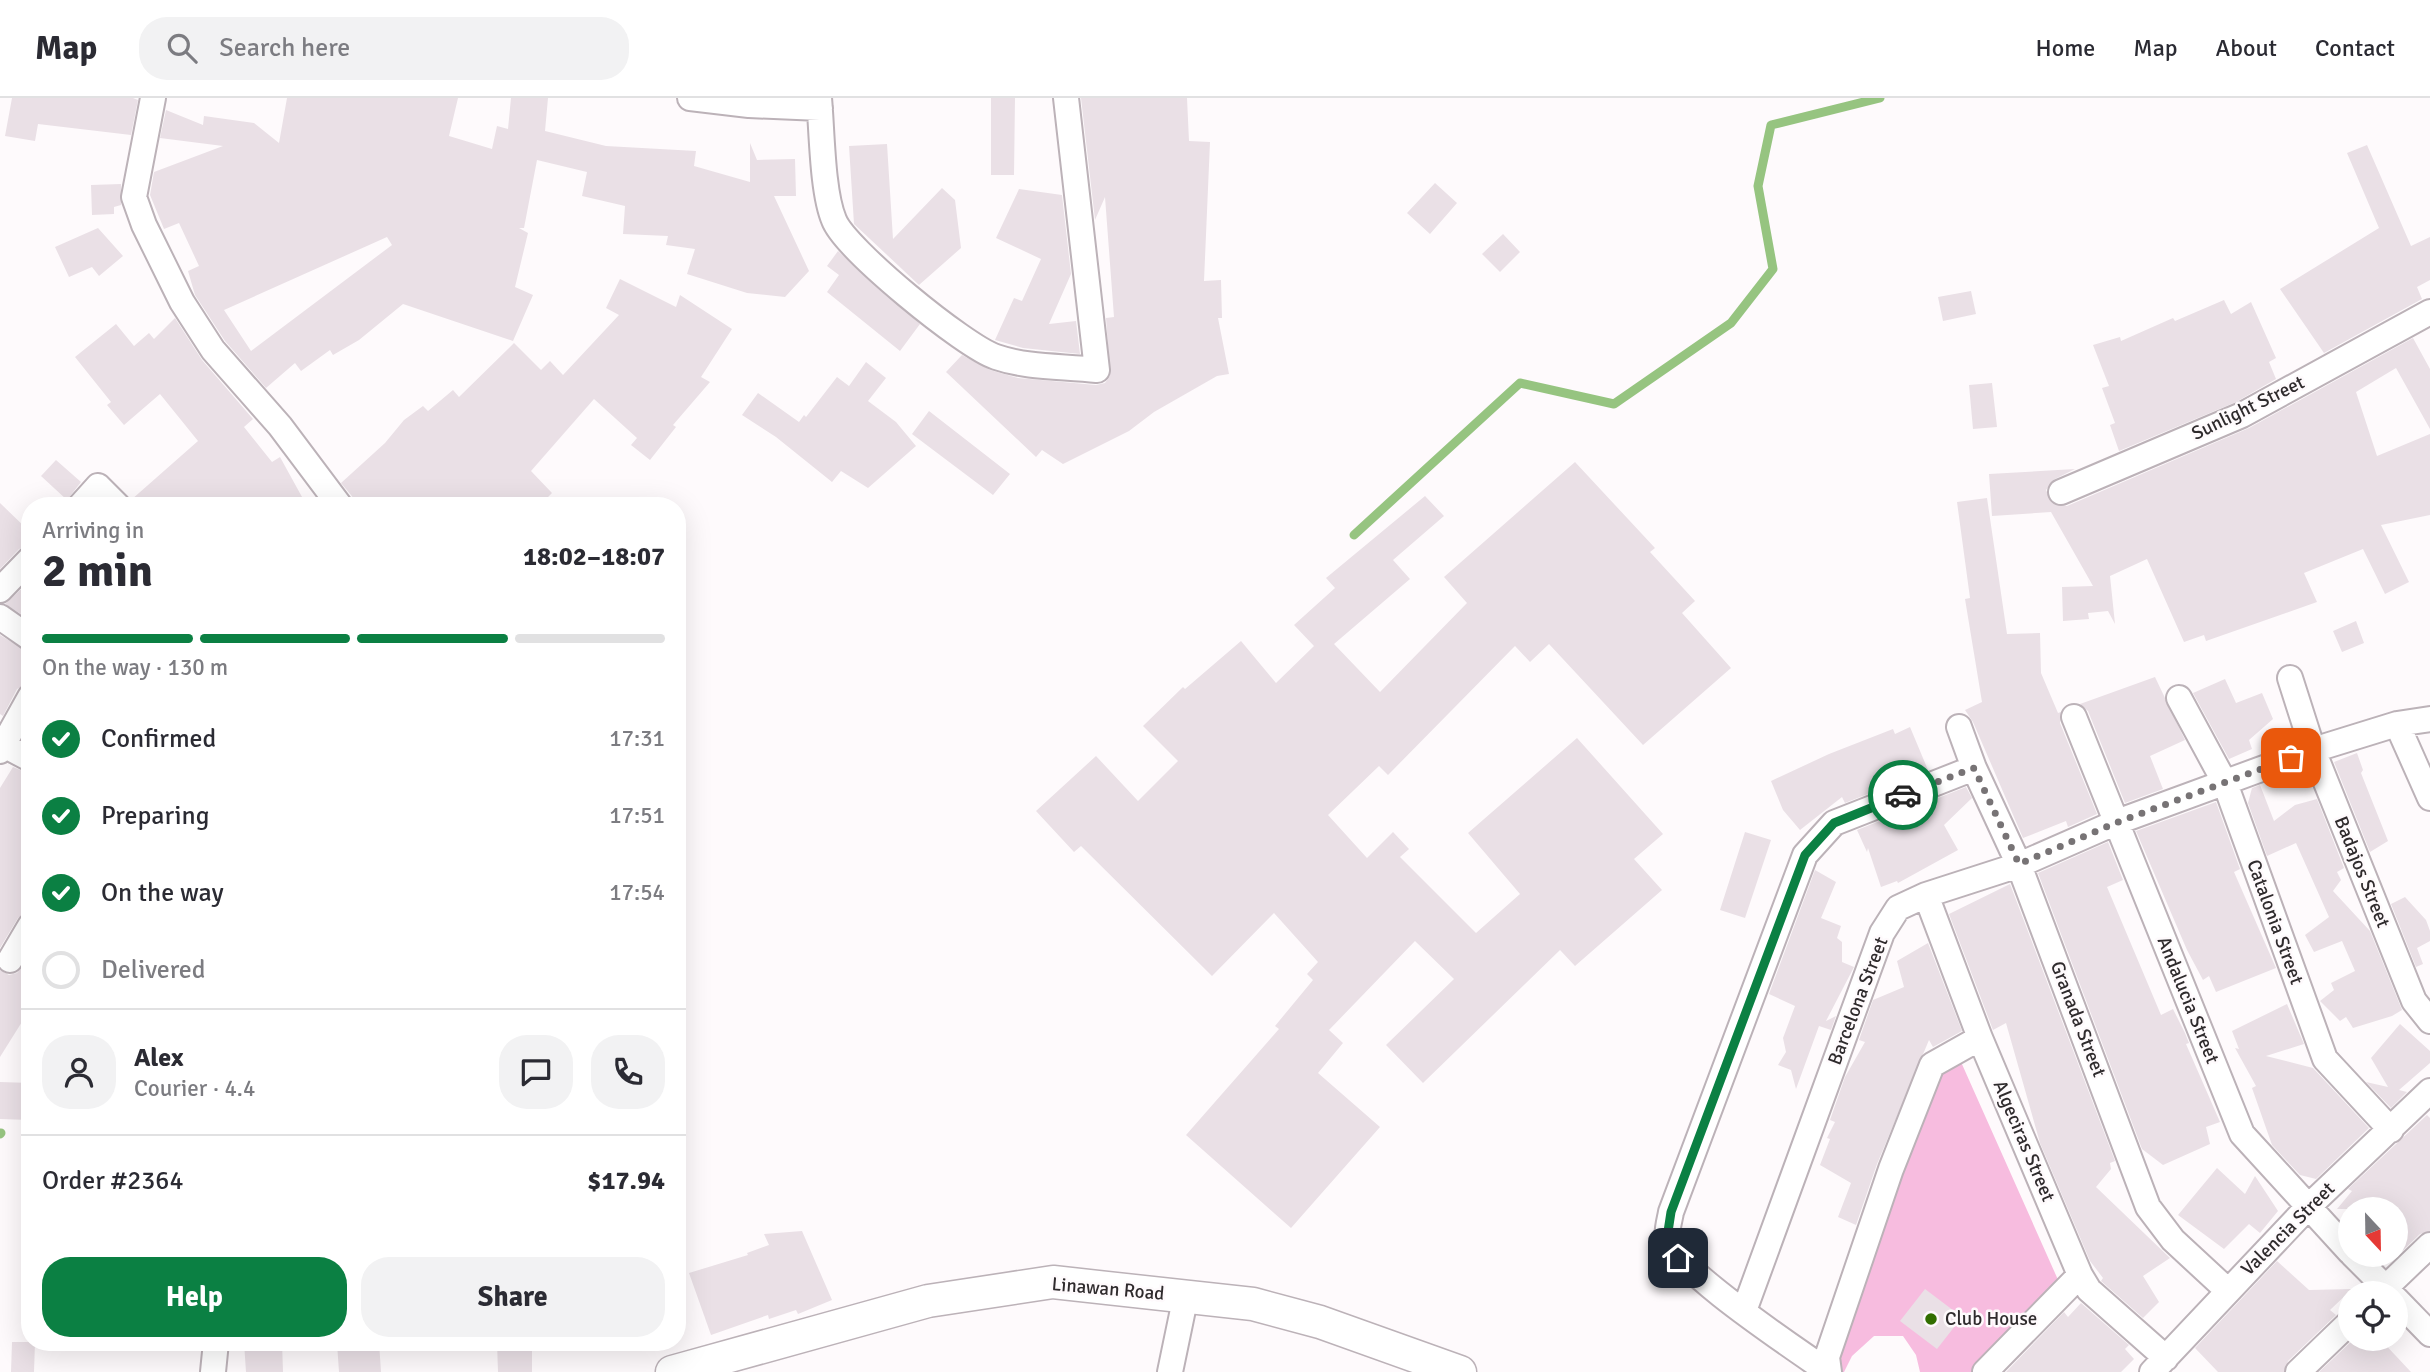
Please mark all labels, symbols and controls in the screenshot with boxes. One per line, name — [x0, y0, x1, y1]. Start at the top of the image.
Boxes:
search box — [139, 17, 629, 80]
text: Map — [35, 28, 97, 69]
icon: search — [163, 29, 201, 67]
text: Search here — [219, 32, 350, 64]
text: Home — [2035, 33, 2095, 63]
text: Map — [2133, 33, 2178, 63]
text: About — [2216, 33, 2277, 63]
text: Contact — [2315, 33, 2395, 63]
street label: Sunlight Street — [2188, 370, 2309, 446]
text: Arriving in — [42, 516, 144, 545]
text: 18:02–18:07 — [523, 541, 665, 573]
text: 2 min — [42, 543, 153, 599]
text: On the way · 130 m — [42, 653, 228, 682]
icon: check — [42, 720, 80, 758]
text: Confirmed — [101, 723, 216, 755]
text: 17:31 — [609, 724, 665, 753]
pin — [2261, 728, 2321, 788]
icon: bag — [2272, 739, 2310, 777]
courier — [1868, 760, 1938, 830]
icon: car — [1884, 776, 1922, 814]
icon: check — [42, 797, 80, 835]
text: Preparing — [101, 800, 209, 832]
text: 17:51 — [609, 801, 665, 830]
street label: Badajos Street — [2329, 813, 2395, 931]
street label: Catalonia Street — [2241, 856, 2309, 988]
icon: check — [42, 874, 80, 912]
text: On the way — [101, 877, 224, 909]
text: 17:54 — [609, 878, 665, 907]
street label: Barcelona Street — [1823, 933, 1894, 1068]
street label: Andalucia Street — [2152, 933, 2225, 1067]
text: Delivered — [101, 954, 206, 986]
street label: Granada Street — [2045, 958, 2111, 1081]
button: person — [42, 1035, 116, 1109]
button: chat — [499, 1035, 573, 1109]
button: phone — [591, 1035, 665, 1109]
text: Alex — [134, 1042, 184, 1074]
text: Courier · 4.4 — [134, 1074, 255, 1103]
street label: Algeciras Street — [1988, 1077, 2060, 1205]
text: Order #2364 — [42, 1165, 183, 1197]
text: $17.94 — [587, 1165, 665, 1197]
street label: Valencia Street — [2236, 1177, 2340, 1281]
north arrow — [2338, 1197, 2408, 1267]
map controls — [2338, 1197, 2408, 1351]
pin — [1648, 1228, 1708, 1288]
icon: home — [1659, 1239, 1697, 1277]
button: Help — [42, 1257, 347, 1337]
button: Share — [361, 1257, 665, 1337]
street label: Linawan Road — [1051, 1272, 1165, 1306]
button: locate — [2338, 1281, 2408, 1351]
place label: Club House — [1945, 1307, 2037, 1331]
marker: Club House — [1923, 1311, 1939, 1327]

